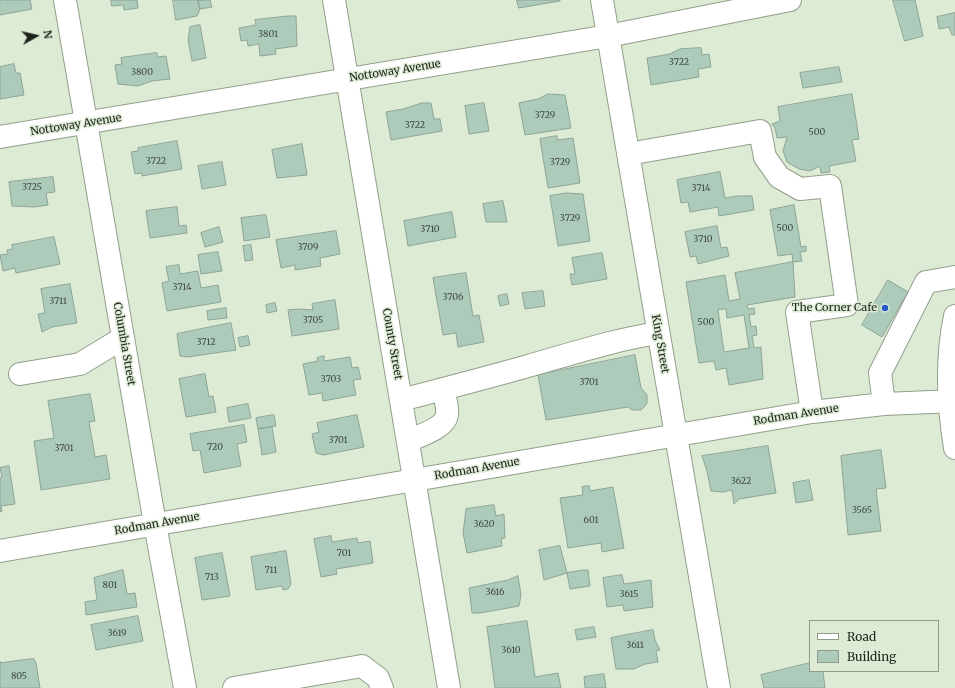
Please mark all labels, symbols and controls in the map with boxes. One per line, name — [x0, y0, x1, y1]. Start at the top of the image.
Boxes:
north arrow — [16, 16, 56, 56]
text: N — [40, 29, 55, 40]
house number: 3801 — [258, 29, 278, 39]
street label: Nottoway Avenue — [348, 57, 442, 85]
house number: 3722 — [669, 57, 689, 67]
house number: 3800 — [131, 67, 153, 77]
house number: 3729 — [535, 110, 555, 120]
street label: Nottoway Avenue — [29, 111, 123, 139]
house number: 3722 — [405, 120, 425, 130]
house number: 500 — [809, 127, 825, 137]
house number: 3722 — [146, 156, 166, 166]
house number: 3729 — [550, 157, 570, 167]
house number: 3725 — [22, 182, 42, 192]
house number: 3714 — [692, 183, 710, 193]
house number: 3729 — [560, 213, 580, 223]
house number: 500 — [777, 223, 793, 233]
house number: 3710 — [420, 224, 440, 234]
house number: 3710 — [693, 234, 713, 244]
house number: 3709 — [298, 242, 318, 252]
house number: 3714 — [173, 282, 191, 292]
house number: 3706 — [443, 292, 463, 302]
house number: 3711 — [49, 296, 67, 306]
street label: Columbia Street — [110, 301, 138, 387]
place label: The Corner Cafe — [792, 301, 877, 315]
marker: The Corner Cafe — [880, 303, 890, 313]
street label: County Street — [379, 307, 405, 381]
street label: King Street — [648, 314, 672, 374]
house number: 3705 — [303, 315, 323, 325]
house number: 500 — [698, 317, 714, 327]
house number: 3712 — [196, 337, 216, 347]
house number: 3703 — [321, 374, 341, 384]
house number: 3701 — [579, 377, 599, 387]
street label: Rodman Avenue — [752, 402, 840, 428]
house number: 3701 — [328, 435, 348, 445]
house number: 720 — [207, 442, 223, 452]
house number: 3701 — [54, 443, 74, 453]
street label: Rodman Avenue — [433, 455, 521, 483]
house number: 3622 — [731, 476, 751, 486]
house number: 3565 — [852, 505, 872, 515]
street label: Rodman Avenue — [113, 510, 201, 538]
house number: 601 — [584, 515, 598, 525]
house number: 3620 — [473, 519, 495, 529]
house number: 701 — [337, 548, 351, 558]
house number: 711 — [265, 565, 277, 575]
house number: 713 — [205, 572, 219, 582]
house number: 801 — [103, 580, 117, 590]
house number: 3616 — [485, 587, 505, 597]
house number: 3615 — [620, 589, 638, 599]
legend — [809, 620, 939, 672]
house number: 3619 — [108, 628, 126, 638]
text: Road — [847, 629, 876, 644]
house number: 3611 — [626, 640, 644, 650]
house number: 3610 — [501, 645, 521, 655]
text: Building — [847, 649, 896, 664]
house number: 805 — [11, 671, 27, 681]

